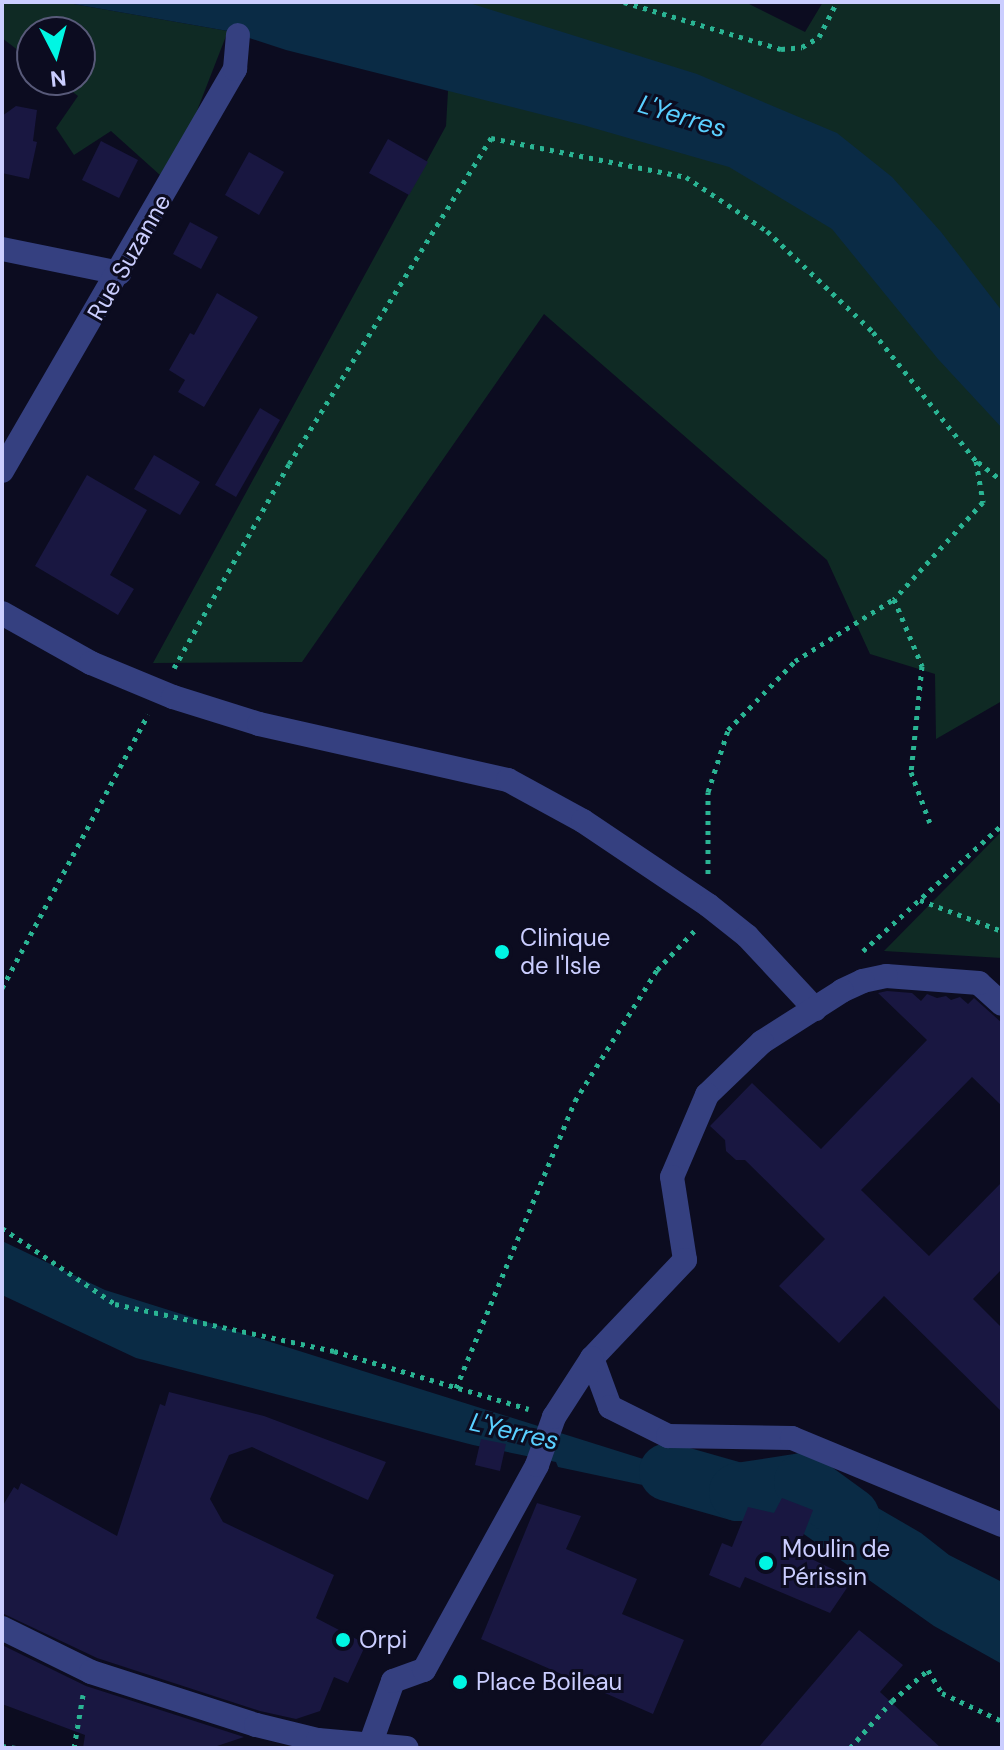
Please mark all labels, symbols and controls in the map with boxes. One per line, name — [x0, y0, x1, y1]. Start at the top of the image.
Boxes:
north arrow — [16, 16, 96, 96]
text: N — [49, 63, 68, 94]
water label: L'Yerres — [634, 89, 730, 145]
street label: Rue Suzanne — [81, 189, 177, 325]
place label: Clinique de l'Isle — [520, 924, 610, 980]
marker: Clinique de l'Isle — [491, 941, 513, 963]
water label: L'Yerres — [466, 1407, 562, 1457]
place label: Moulin de Périssin — [782, 1535, 890, 1591]
marker: Moulin de Périssin — [757, 1554, 775, 1572]
place label: Orpi — [359, 1626, 407, 1654]
marker: Orpi — [334, 1631, 352, 1649]
place label: Place Boileau — [476, 1668, 622, 1696]
marker: Place Boileau — [451, 1673, 469, 1691]

